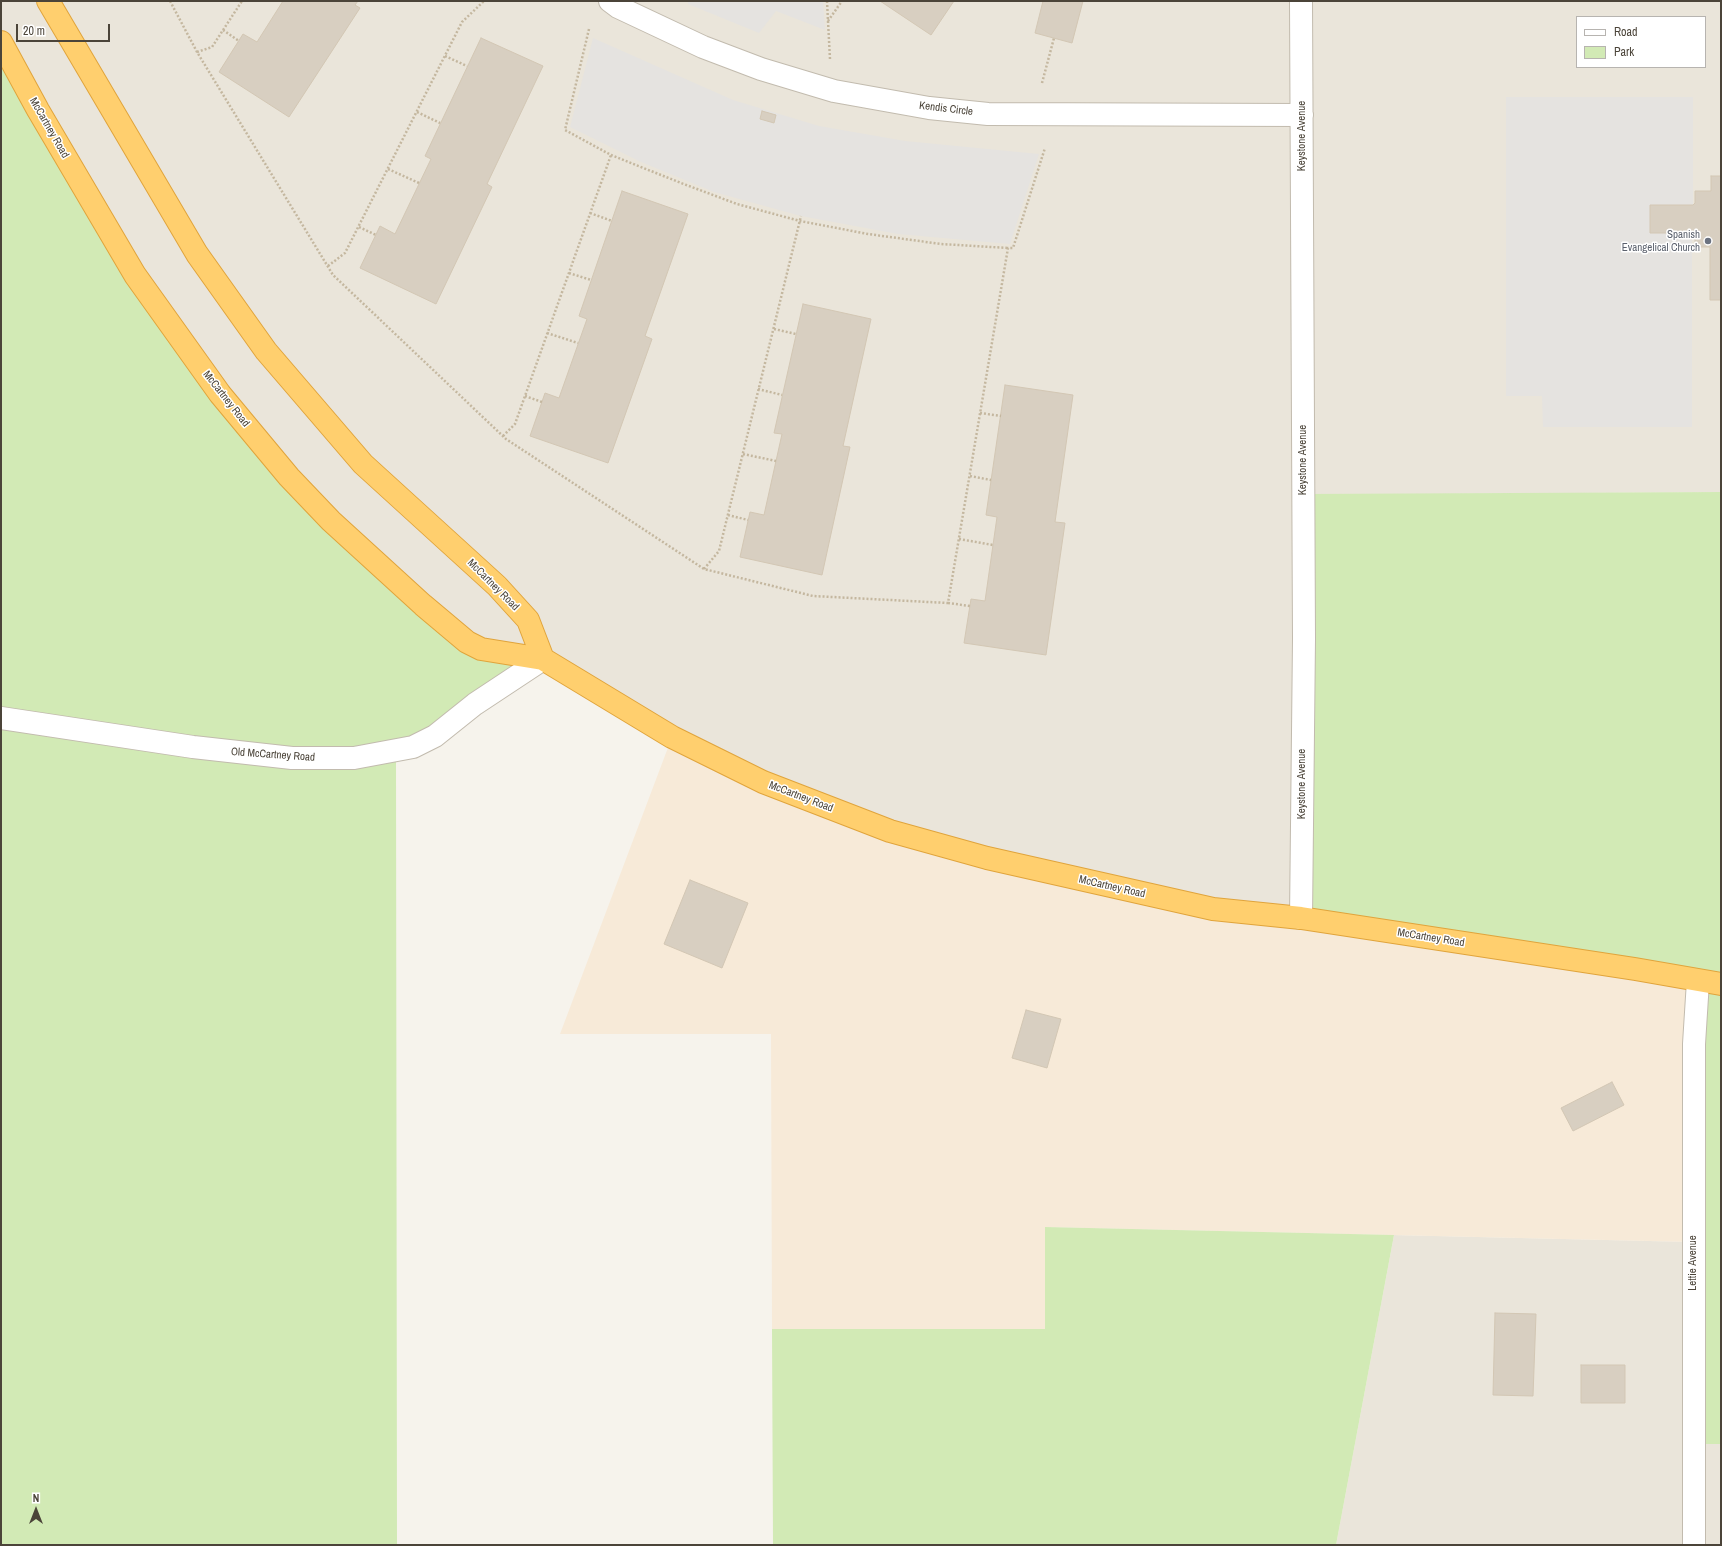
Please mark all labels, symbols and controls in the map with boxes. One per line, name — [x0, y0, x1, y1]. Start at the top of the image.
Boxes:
scale bar — [18, 16, 112, 42]
legend — [1576, 16, 1706, 68]
text: 20 m — [23, 23, 45, 39]
text: Road — [1614, 24, 1638, 40]
text: Park — [1614, 44, 1634, 60]
street label: McCartney Road — [26, 95, 72, 161]
street label: Kendis Circle — [918, 99, 974, 119]
street label: Keystone Avenue — [1295, 101, 1309, 171]
place label: Spanish Evangelical Church — [1622, 228, 1700, 254]
marker: Spanish Evangelical Church — [1703, 236, 1713, 246]
street label: McCartney Road — [200, 368, 252, 430]
street label: Keystone Avenue — [1296, 425, 1310, 495]
street label: McCartney Road — [464, 556, 522, 614]
street label: Old McCartney Road — [231, 745, 315, 765]
street label: Keystone Avenue — [1295, 749, 1309, 819]
street label: McCartney Road — [767, 779, 835, 815]
street label: McCartney Road — [1078, 873, 1146, 901]
street label: McCartney Road — [1397, 926, 1465, 950]
street label: Lettie Avenue — [1686, 1235, 1700, 1291]
north arrow — [16, 1490, 56, 1530]
text: N — [33, 1491, 39, 1505]

